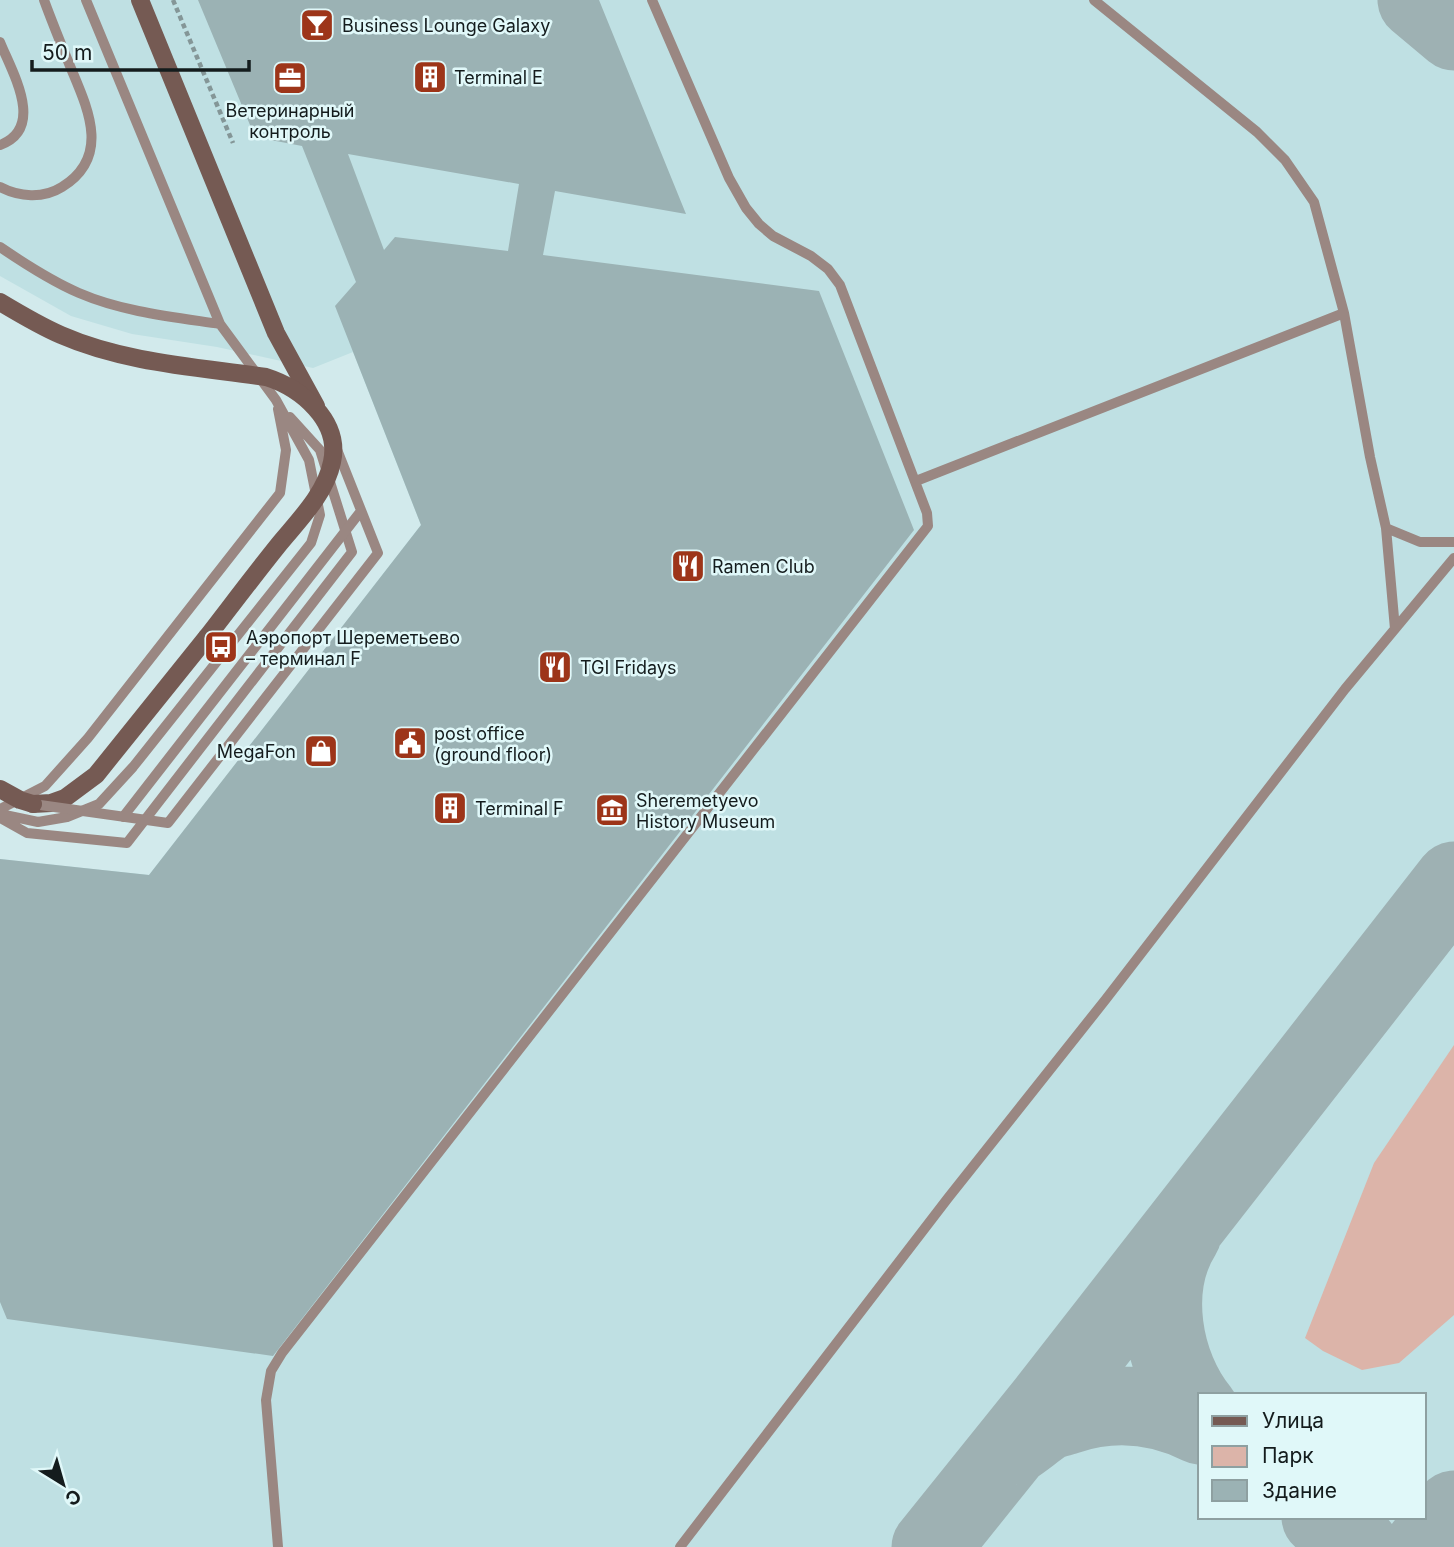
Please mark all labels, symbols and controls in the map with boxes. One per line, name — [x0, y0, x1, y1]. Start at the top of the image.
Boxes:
bar icon: Business Lounge Galaxy — [298, 6, 336, 44]
place label: Business Lounge Galaxy — [342, 15, 550, 36]
scale bar — [32, 28, 248, 72]
text: 50 m — [42, 40, 92, 65]
building icon: Terminal E — [411, 58, 449, 96]
office icon: Ветеринарный контроль — [271, 59, 309, 97]
place label: Terminal E — [454, 67, 543, 88]
place label: Ветеринарный контроль — [226, 100, 354, 142]
restaurant icon: Ramen Club — [669, 547, 707, 585]
place label: Ramen Club — [712, 556, 815, 577]
place label: Аэропорт Шереметьево – терминал F — [246, 627, 460, 669]
bus stop icon: Аэропорт Шереметьево – терминал F — [202, 628, 240, 666]
restaurant icon: TGI Fridays — [536, 648, 574, 686]
place label: TGI Fridays — [580, 657, 676, 678]
place label: post office (ground floor) — [434, 723, 552, 765]
public building icon: post office (ground floor) — [391, 724, 429, 762]
shop icon: MegaFon — [302, 732, 340, 770]
place label: MegaFon — [217, 741, 296, 762]
building icon: Terminal F — [431, 789, 469, 827]
place label: Sheremetyevo History Museum — [636, 790, 775, 832]
museum icon: Sheremetyevo History Museum — [593, 791, 631, 829]
place label: Terminal F — [475, 798, 564, 819]
legend — [1198, 1393, 1426, 1519]
text: Улица — [1262, 1408, 1324, 1433]
text: Парк — [1262, 1443, 1314, 1468]
north arrow — [28, 1449, 98, 1519]
text: Здание — [1262, 1478, 1337, 1503]
text: С — [60, 1484, 85, 1511]

